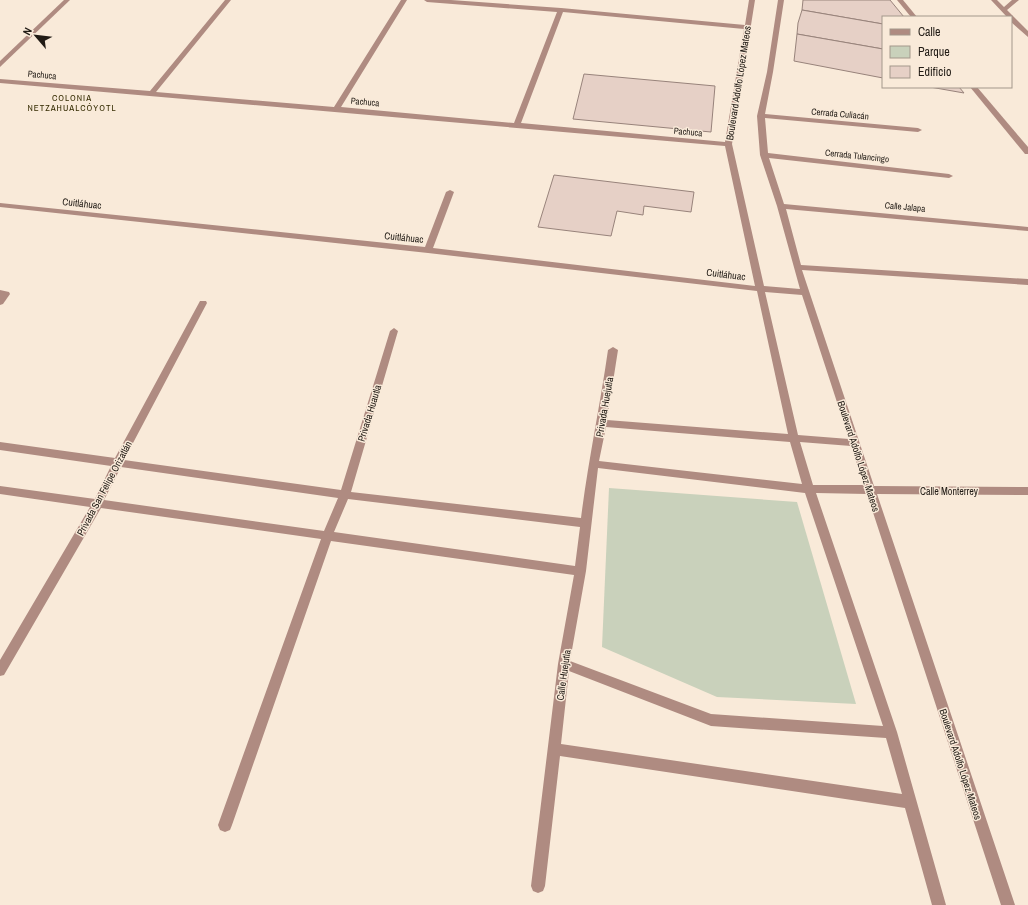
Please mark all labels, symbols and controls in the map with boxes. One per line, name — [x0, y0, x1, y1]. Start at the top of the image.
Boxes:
north arrow — [16, 16, 56, 56]
legend — [882, 16, 1012, 88]
text: Calle — [918, 24, 940, 40]
text: N — [19, 25, 35, 37]
street label: Boulevard Adolfo López Mateos — [723, 25, 754, 141]
text: Parque — [918, 44, 950, 60]
text: Edificio — [918, 64, 951, 80]
street label: Pachuca — [27, 68, 57, 82]
district label: COLONIA NETZAHUALCÓYOTL — [27, 92, 117, 114]
street label: Pachuca — [350, 95, 380, 109]
street label: Cerrada Culiacán — [811, 106, 869, 122]
street label: Pachuca — [673, 125, 703, 139]
street label: Cerrada Tulancingo — [824, 147, 890, 165]
street label: Cuitláhuac — [62, 195, 102, 212]
street label: Calle Jalapa — [884, 199, 926, 215]
street label: Cuitláhuac — [384, 229, 424, 246]
street label: Cuitláhuac — [706, 266, 746, 283]
street label: Privada Huejutla — [593, 376, 616, 438]
street label: Privada Huautla — [355, 383, 384, 443]
street label: Boulevard Adolfo López Mateos — [834, 399, 883, 513]
street label: Privada San Felipe Orizatlán — [74, 439, 135, 538]
street label: Calle Monterrey — [920, 485, 979, 498]
street label: Calle Huejutla — [554, 648, 574, 701]
street label: Boulevard Adolfo López Mateos — [936, 707, 985, 821]

